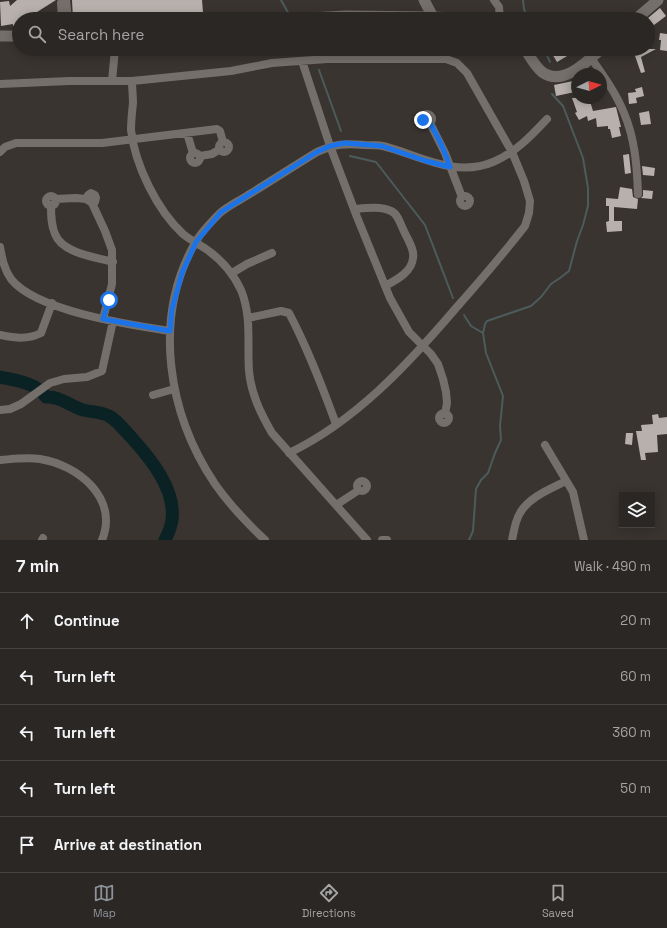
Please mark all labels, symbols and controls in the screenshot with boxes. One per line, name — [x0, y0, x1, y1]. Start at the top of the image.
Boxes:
search box — [12, 12, 655, 56]
icon: search — [26, 23, 48, 45]
text: Search here — [58, 25, 144, 44]
north arrow — [571, 68, 607, 104]
route end — [414, 111, 432, 129]
route start — [100, 291, 118, 309]
map controls — [619, 492, 655, 528]
button: layers — [619, 492, 655, 528]
text: 7 min — [16, 555, 59, 577]
text: Walk · 490 m — [574, 558, 651, 575]
icon: ahead — [16, 610, 38, 632]
text: Continue — [54, 611, 120, 630]
text: 20 m — [620, 612, 651, 629]
icon: left — [16, 666, 38, 688]
text: Turn left — [54, 667, 116, 686]
text: 60 m — [620, 668, 651, 685]
icon: left — [16, 722, 38, 744]
text: Turn left — [54, 723, 116, 742]
text: 360 m — [612, 724, 651, 741]
icon: left — [16, 778, 38, 800]
text: Turn left — [54, 779, 116, 798]
text: 50 m — [620, 780, 651, 797]
icon: arrive — [16, 834, 38, 856]
text: Arrive at destination — [54, 835, 202, 854]
tab: Map — [93, 882, 116, 920]
tab: Directions — [302, 882, 356, 920]
tab: Saved — [542, 882, 574, 920]

